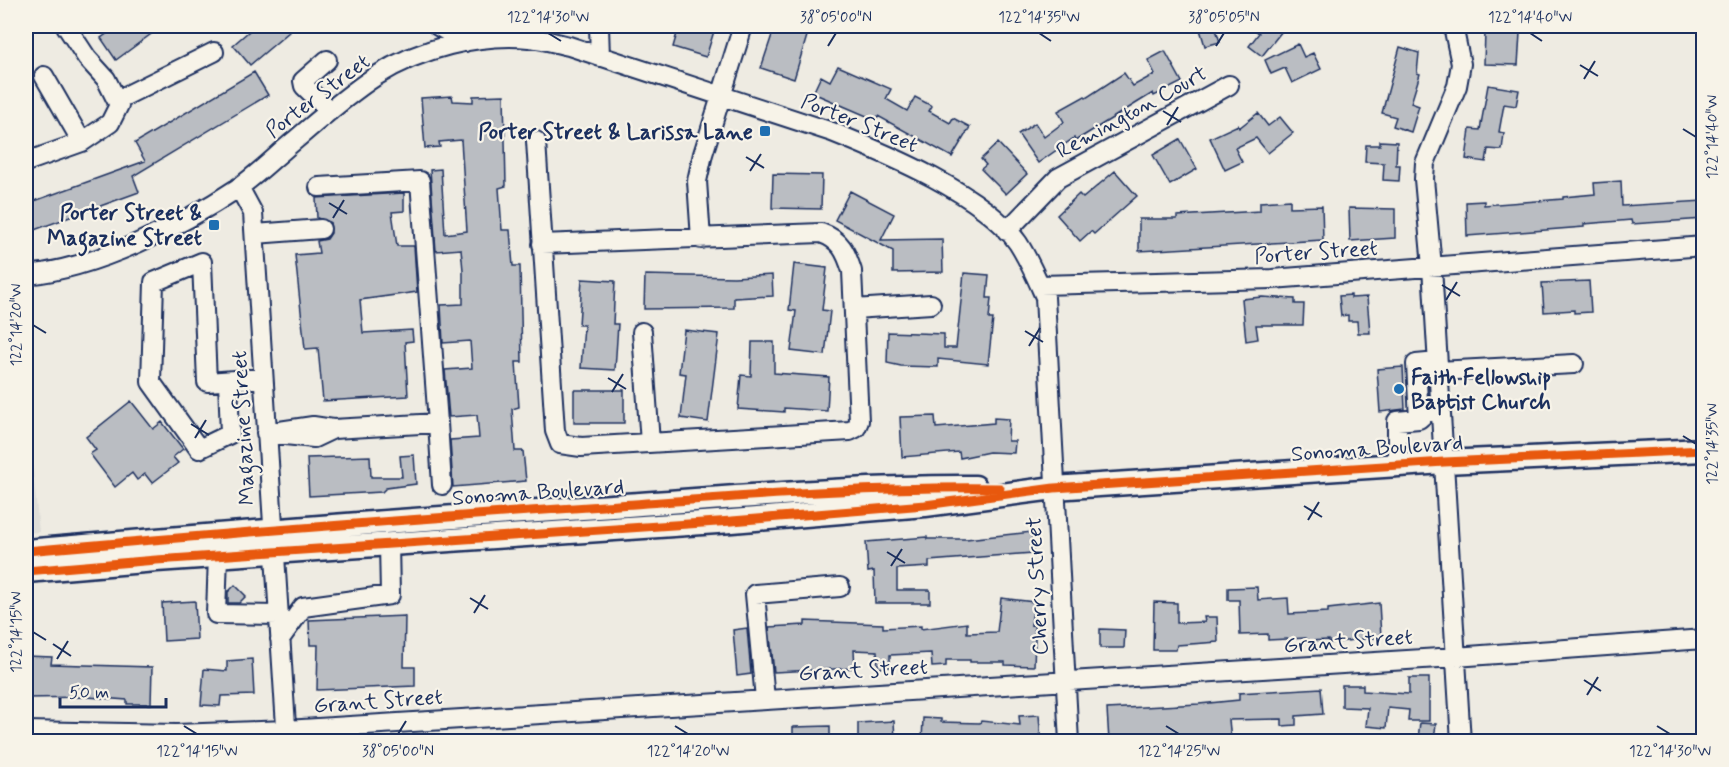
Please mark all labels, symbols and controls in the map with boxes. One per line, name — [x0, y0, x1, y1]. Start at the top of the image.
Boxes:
text: 122°14'30"W — [507, 8, 589, 28]
text: 38°05'00"N — [800, 8, 872, 28]
text: 122°14'35"W — [998, 8, 1080, 28]
text: 38°05'05"N — [1188, 8, 1260, 28]
text: 122°14'40"W — [1488, 8, 1572, 28]
street label: Porter Street — [260, 48, 376, 145]
street label: Remington Court — [1052, 60, 1213, 167]
street label: Porter Street — [797, 88, 922, 160]
text: 122°14'40"W — [1703, 95, 1723, 179]
place label: Porter Street & Larissa Lane — [478, 119, 753, 147]
marker: Porter Street & Larissa Lane — [758, 124, 772, 138]
place label: Porter Street & Magazine Street — [47, 200, 202, 257]
marker: Porter Street & Magazine Street — [207, 218, 221, 232]
street label: Porter Street — [1253, 235, 1379, 271]
text: 122°14'20"W — [7, 284, 27, 366]
street label: Magazine Street — [226, 350, 265, 506]
place label: Faith Fellowship Baptist Church — [1411, 364, 1551, 417]
marker: Faith Fellowship Baptist Church — [1392, 382, 1406, 396]
text: 122°14'35"W — [1703, 403, 1723, 485]
street label: Sonoma Boulevard — [1290, 429, 1464, 469]
street label: Sonoma Boulevard — [451, 473, 625, 513]
street label: Cherry Street — [1020, 516, 1056, 656]
text: 122°14'15"W — [7, 591, 27, 673]
street label: Grant Street — [1283, 624, 1414, 660]
street label: Grant Street — [798, 654, 929, 688]
scale bar — [60, 671, 166, 709]
text: 50 m — [69, 681, 109, 705]
street label: Grant Street — [313, 684, 444, 720]
text: 122°14'15"W — [156, 742, 238, 762]
text: 38°05'00"N — [362, 742, 434, 762]
text: 122°14'20"W — [647, 742, 729, 762]
text: 122°14'25"W — [1138, 742, 1220, 762]
text: 122°14'30"W — [1629, 742, 1711, 762]

